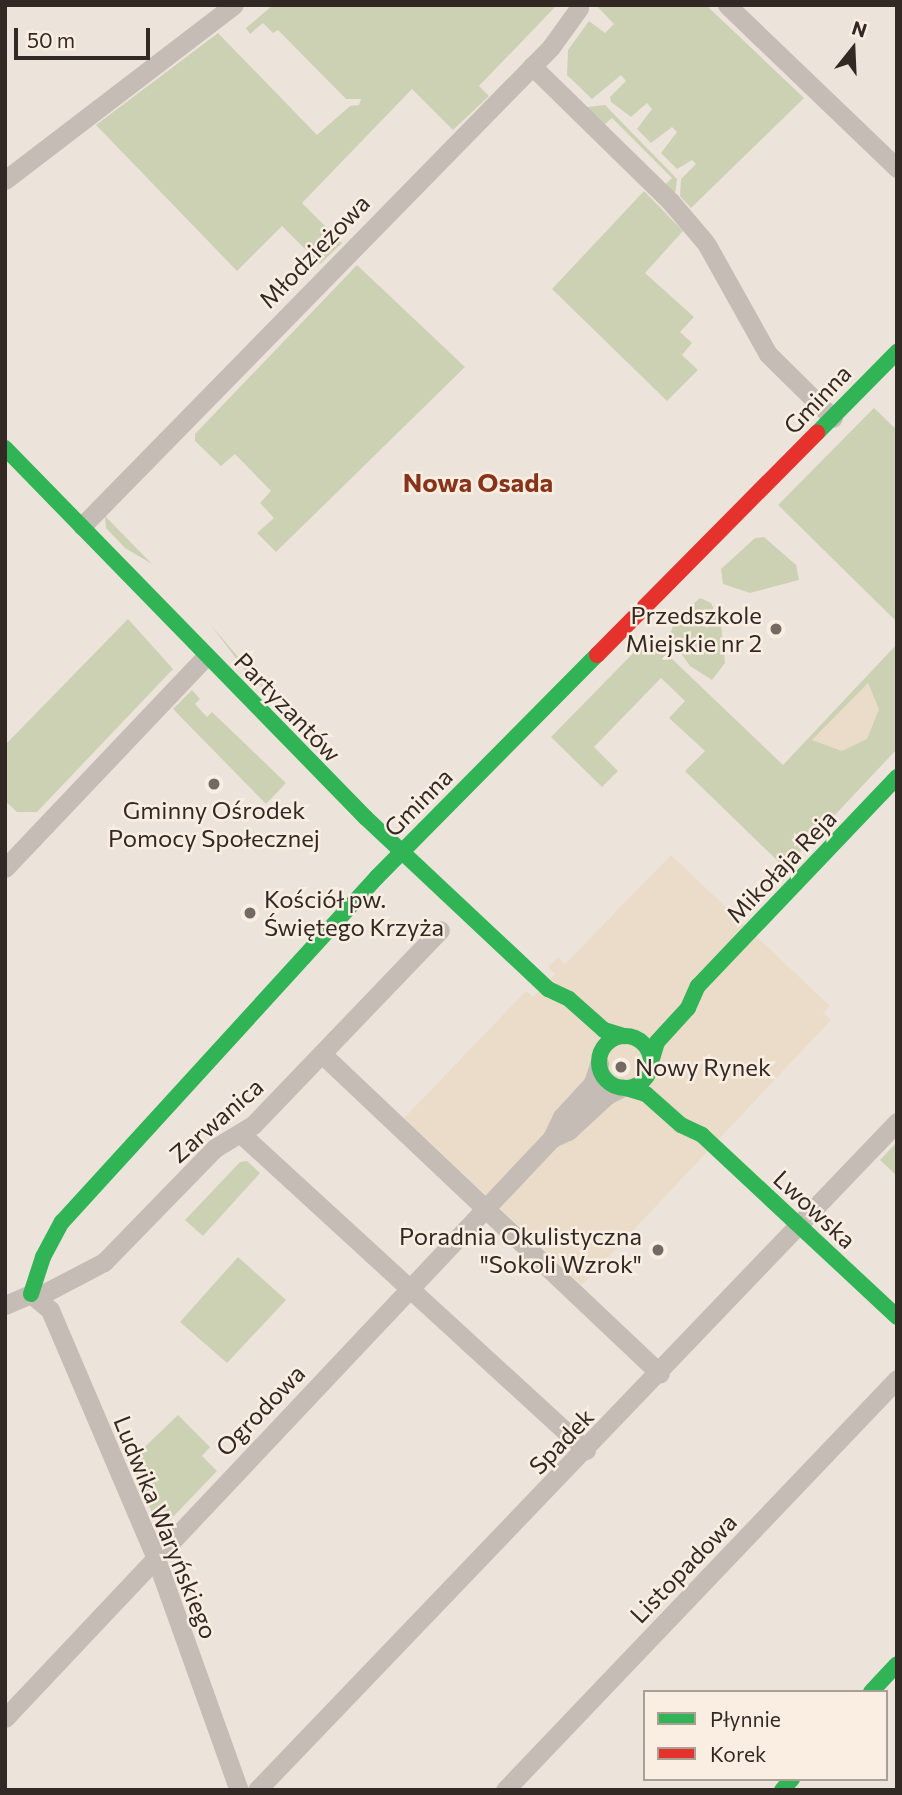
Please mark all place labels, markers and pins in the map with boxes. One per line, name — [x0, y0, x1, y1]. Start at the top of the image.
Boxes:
place label: Przedszkole Miejskie nr 2 — [625, 601, 762, 657]
marker: Przedszkole Miejskie nr 2 — [768, 621, 784, 637]
marker: Gminny Ośrodek Pomocy Społecznej — [206, 776, 222, 792]
place label: Gminny Ośrodek Pomocy Społecznej — [108, 796, 320, 852]
place label: Kościół pw. Świętego Krzyża — [264, 885, 444, 941]
marker: Kościół pw. Świętego Krzyża — [242, 905, 258, 921]
place label: Nowy Rynek — [635, 1053, 771, 1081]
marker: Nowy Rynek — [613, 1059, 629, 1075]
place label: Poradnia Okulistyczna "Sokoli Wzrok" — [399, 1222, 642, 1278]
marker: Poradnia Okulistyczna "Sokoli Wzrok" — [648, 1240, 668, 1260]

